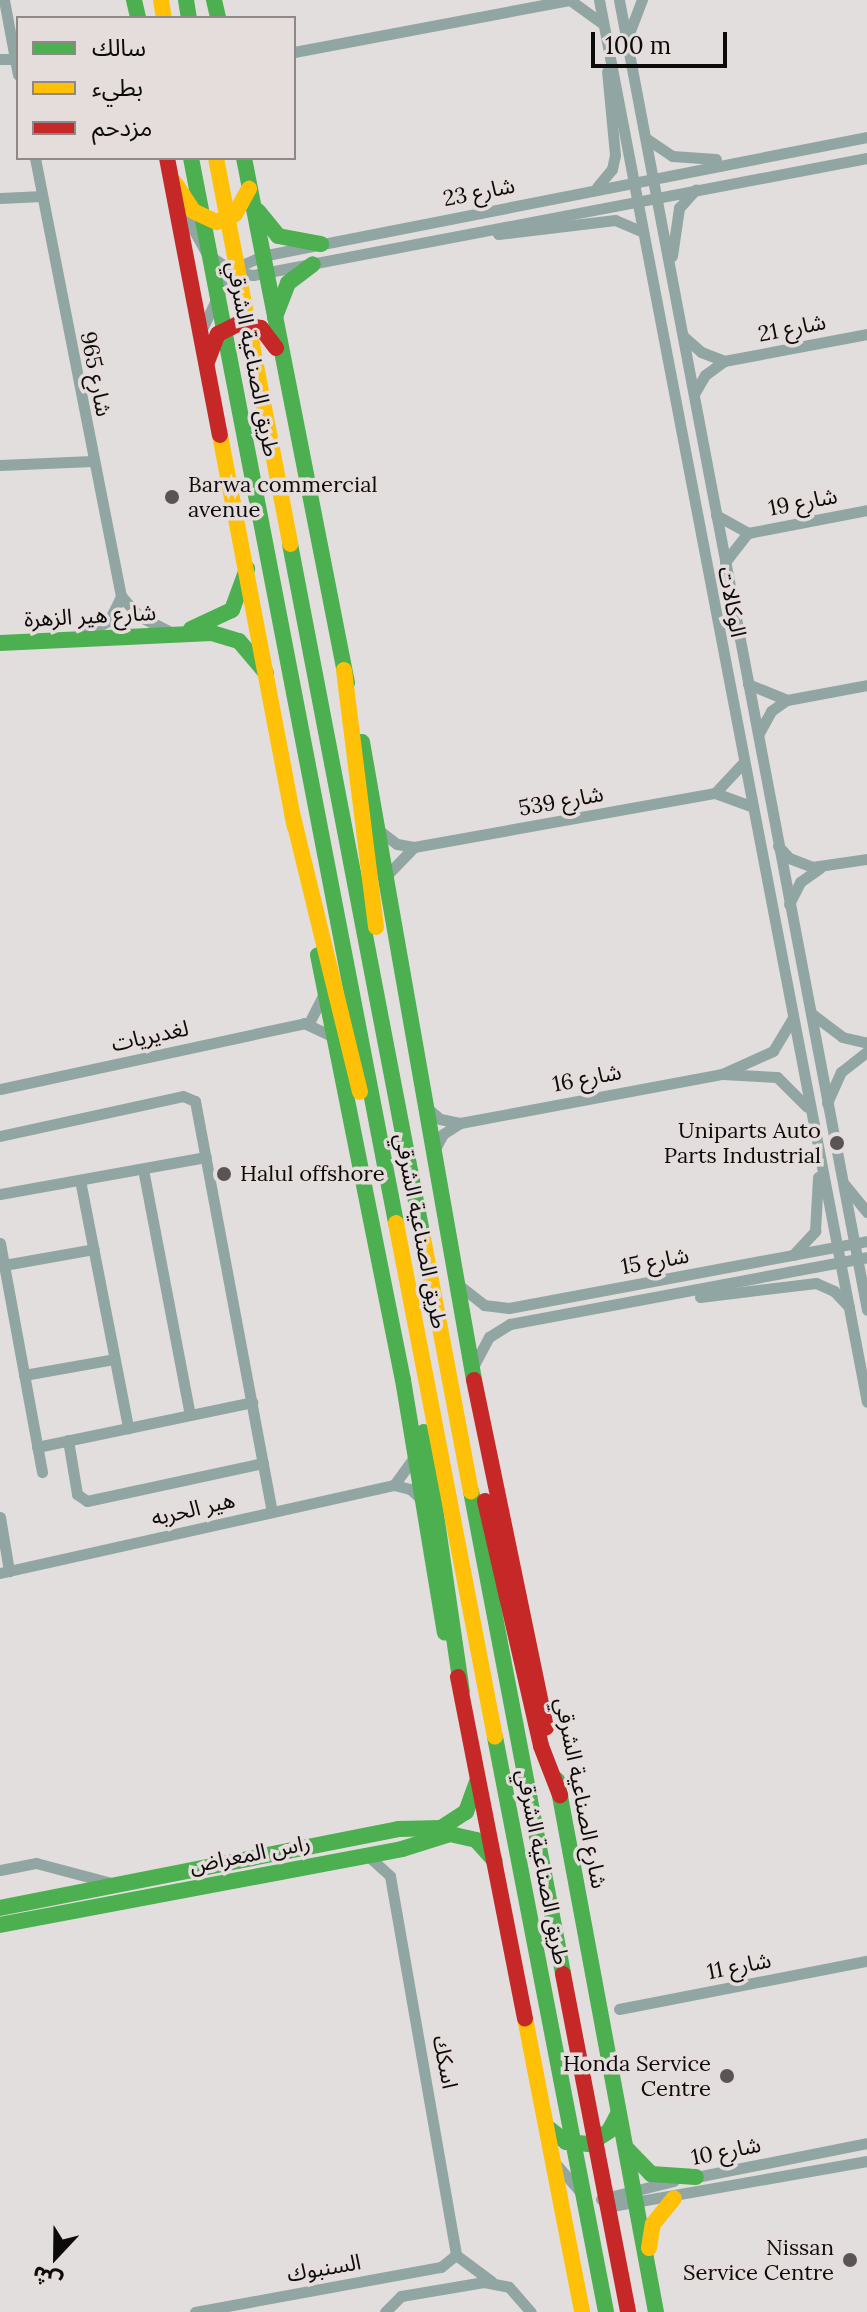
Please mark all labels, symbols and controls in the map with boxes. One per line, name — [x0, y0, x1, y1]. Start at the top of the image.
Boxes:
legend — [16, 16, 296, 160]
scale bar — [595, 16, 731, 66]
text: 100 m — [605, 30, 671, 61]
text: سالك — [92, 32, 146, 63]
text: بطيء — [92, 72, 143, 103]
text: مزدحم — [92, 112, 152, 143]
street label: شارع 23 — [441, 172, 517, 212]
street label: طريق الصناعية الشرقي — [221, 259, 285, 459]
street label: شارع 21 — [756, 309, 828, 347]
street label: شارع 965 — [75, 329, 117, 419]
place label: Barwa commercial avenue — [188, 471, 378, 522]
street label: شارع 19 — [766, 482, 840, 522]
marker: Barwa commercial avenue — [163, 488, 181, 506]
street label: الوكالات — [712, 564, 752, 640]
street label: شارع هير الزهرة — [23, 599, 157, 633]
street label: شارع 539 — [517, 781, 605, 821]
street label: لغديريات — [109, 1015, 191, 1057]
street label: شارع 16 — [550, 1058, 624, 1098]
place label: Uniparts Auto Parts Industrial — [664, 1117, 821, 1168]
street label: طريق الصناعية الشرقي — [389, 1131, 453, 1331]
marker: Uniparts Auto Parts Industrial — [828, 1134, 846, 1152]
place label: Halul offshore — [240, 1161, 385, 1187]
marker: Halul offshore — [215, 1165, 233, 1183]
street label: شارع 15 — [619, 1242, 691, 1280]
street label: هير الحربه — [149, 1487, 237, 1531]
street label: شارع الصناعية الشرقي — [550, 1695, 612, 1891]
street label: طريق الصناعية الشرقي — [511, 1767, 575, 1967]
street label: راس المعراض — [187, 1829, 313, 1879]
street label: شارع 11 — [705, 1947, 773, 1985]
street label: اسكك — [427, 2033, 463, 2091]
place label: Honda Service Centre — [563, 2050, 711, 2102]
marker: Honda Service Centre — [718, 2067, 736, 2085]
street label: شارع 10 — [689, 2131, 763, 2171]
north arrow — [16, 2216, 96, 2296]
place label: Nissan Service Centre — [683, 2234, 834, 2286]
street label: السنبوك — [285, 2249, 363, 2287]
marker: Nissan Service Centre — [841, 2251, 859, 2269]
text: ش — [28, 2260, 66, 2297]

